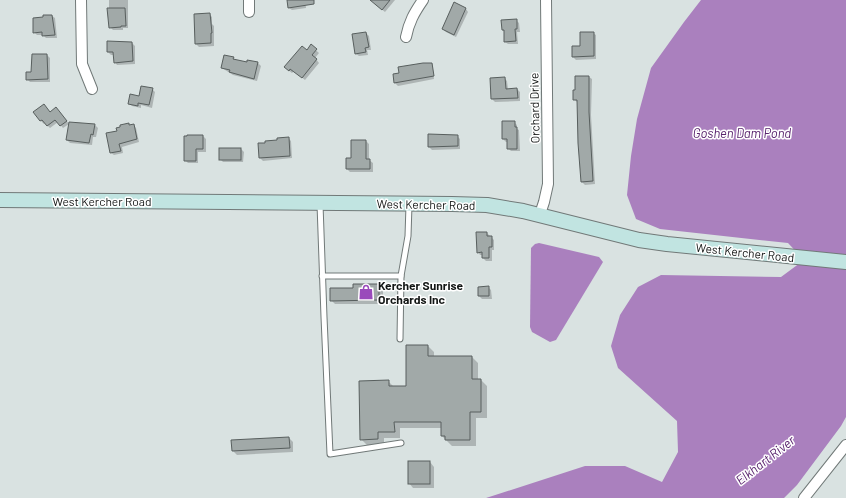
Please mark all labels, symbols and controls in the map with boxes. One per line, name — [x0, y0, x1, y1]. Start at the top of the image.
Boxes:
street label: Orchard Drive — [526, 73, 542, 143]
water label: Goshen Dam Pond — [693, 125, 791, 141]
street label: West Kercher Road — [53, 194, 151, 208]
street label: West Kercher Road — [376, 196, 476, 212]
street label: West Kercher Road — [695, 240, 795, 264]
place label: Kercher Sunrise Orchards Inc — [378, 278, 464, 306]
shop icon: Kercher Sunrise Orchards Inc — [357, 283, 375, 301]
water label: Elkhart River — [732, 432, 798, 488]

